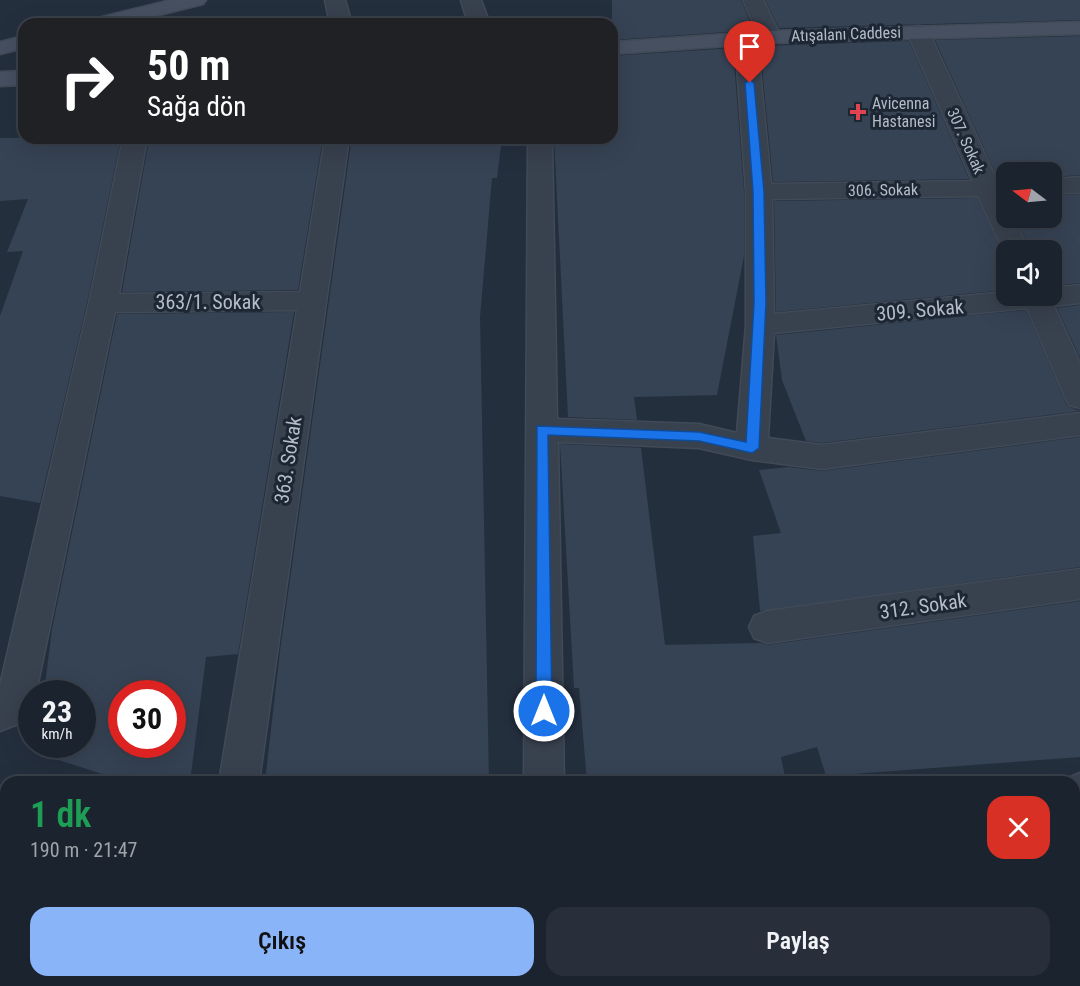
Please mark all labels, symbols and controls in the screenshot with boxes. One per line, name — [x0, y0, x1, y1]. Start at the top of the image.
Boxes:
pin — [724, 21, 775, 83]
street label: Atışalanı Caddesi — [791, 23, 901, 45]
icon: arrive — [733, 30, 766, 63]
text: 50 m — [147, 41, 230, 90]
icon: right — [48, 42, 126, 120]
text: Sağa dön — [147, 91, 246, 123]
place label: Avicenna Hastanesi — [872, 94, 936, 131]
marker: Avicenna Hastanesi — [849, 103, 867, 121]
street label: 307. Sokak — [943, 105, 989, 178]
north arrow — [996, 162, 1062, 228]
map controls — [996, 162, 1062, 306]
street label: 306. Sokak — [848, 180, 919, 200]
button: sound — [996, 240, 1062, 306]
street label: 363/1. Sokak — [156, 290, 260, 314]
street label: 309. Sokak — [875, 294, 965, 326]
street label: 363. Sokak — [269, 415, 307, 505]
street label: 312. Sokak — [878, 588, 968, 624]
position arrow — [512, 679, 576, 743]
speed limit sign: 30 — [108, 680, 186, 758]
text: 23 — [42, 694, 72, 729]
text: km/h — [42, 725, 72, 743]
text: 1 dk — [30, 794, 91, 836]
button: close — [987, 796, 1050, 859]
text: 190 m · 21:47 — [30, 838, 137, 862]
button: Çıkış — [30, 907, 534, 976]
button: Paylaş — [546, 907, 1050, 976]

